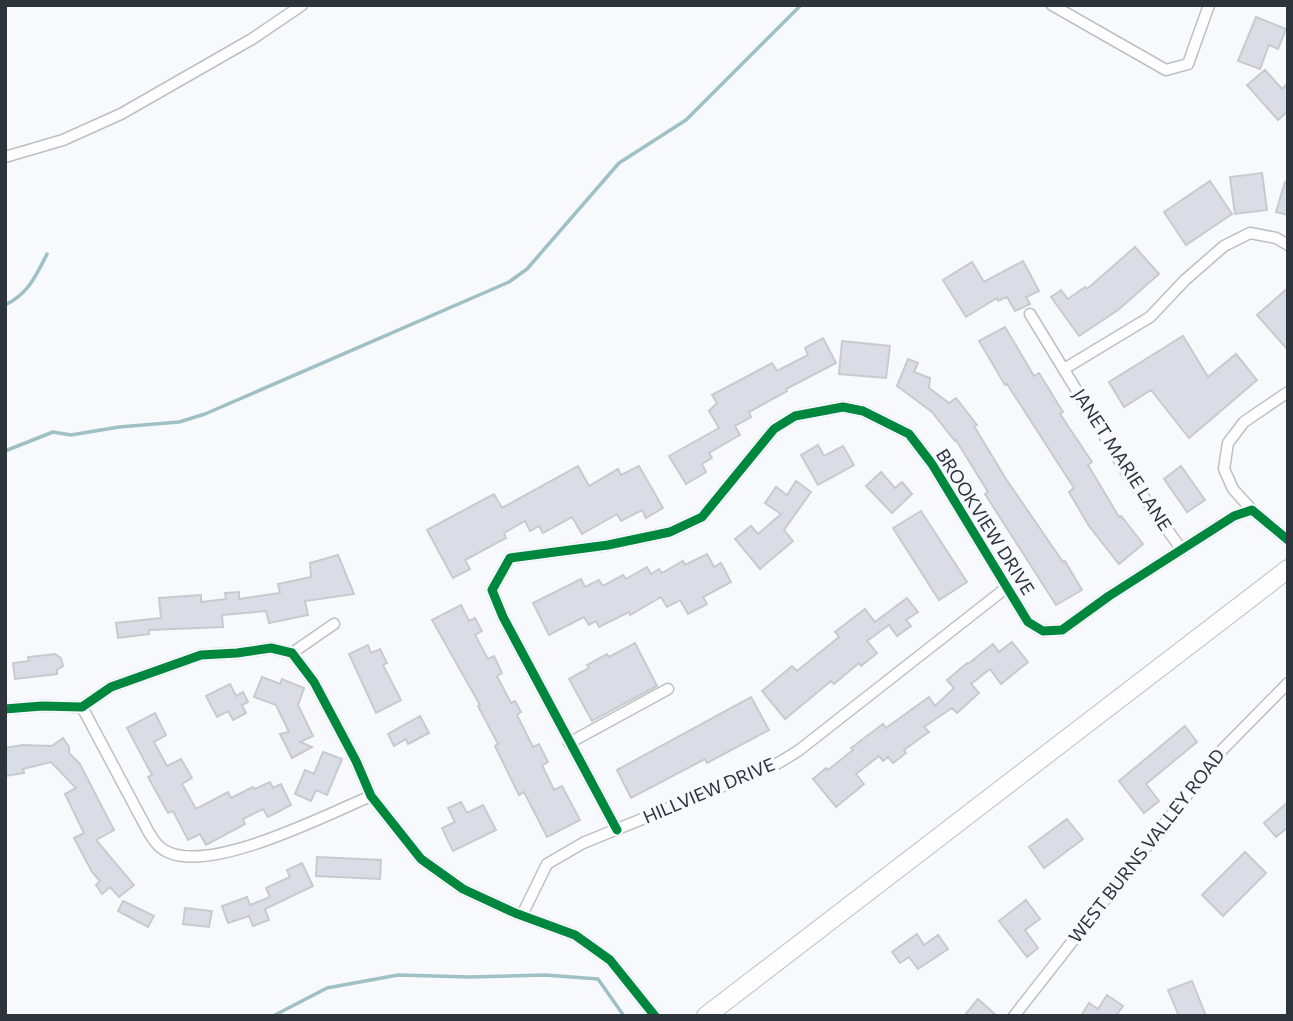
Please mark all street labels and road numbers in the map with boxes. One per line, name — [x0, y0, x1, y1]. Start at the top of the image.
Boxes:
street label: JANET MARIE LANE — [1069, 384, 1177, 535]
street label: BROOKVIEW DRIVE — [932, 444, 1040, 599]
street label: WEST BURNS VALLEY ROAD — [1064, 744, 1229, 947]
street label: HILLVIEW DRIVE — [639, 752, 778, 828]

